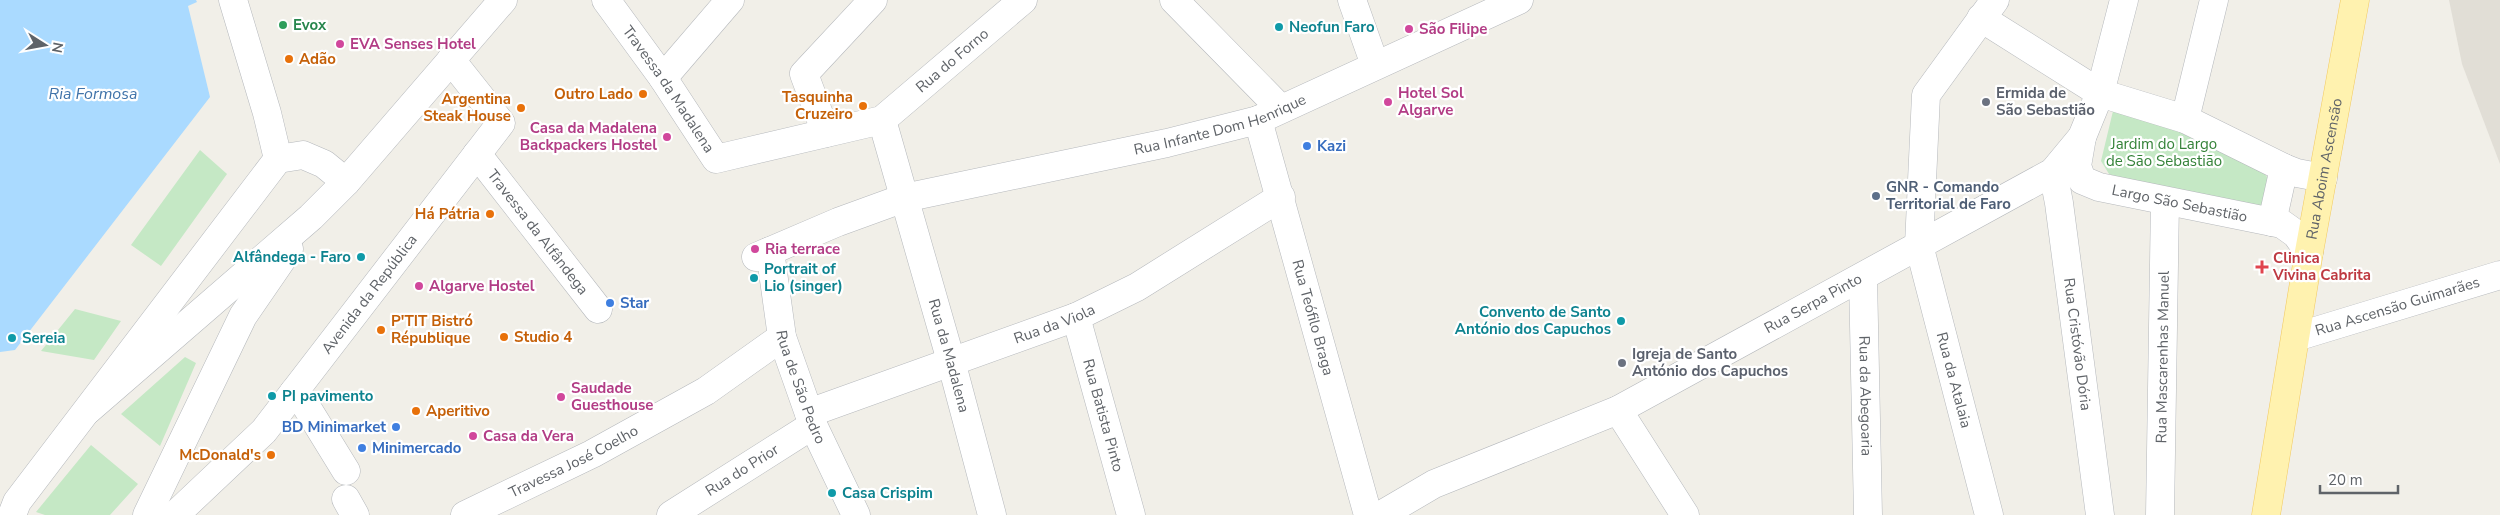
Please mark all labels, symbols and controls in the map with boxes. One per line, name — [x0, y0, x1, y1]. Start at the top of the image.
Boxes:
place label: Evox — [293, 15, 327, 35]
place label: Neofun Faro — [1289, 17, 1375, 37]
marker: Evox — [277, 19, 289, 31]
place label: São Filipe — [1419, 19, 1487, 39]
north arrow — [20, 20, 70, 70]
marker: Neofun Faro — [1273, 21, 1285, 33]
street label: Travessa da Madalena — [618, 22, 719, 157]
marker: São Filipe — [1403, 23, 1415, 35]
street label: Rua do Forno — [911, 24, 993, 97]
place label: EVA Senses Hotel — [350, 34, 476, 54]
marker: EVA Senses Hotel — [334, 38, 346, 50]
text: N — [47, 40, 68, 54]
place label: Adão — [299, 49, 336, 69]
marker: Adão — [283, 53, 295, 65]
water label: Ria Formosa — [49, 83, 137, 105]
place label: Hotel Sol Algarve — [1398, 83, 1464, 120]
place label: Ermida de São Sebastião — [1996, 83, 2095, 120]
place label: Outro Lado — [554, 84, 633, 104]
place label: Tasquinha Cruzeiro — [782, 87, 853, 124]
marker: Outro Lado — [637, 88, 649, 100]
place label: Argentina Steak House — [423, 89, 511, 126]
street label: Rua Infante Dom Henrique — [1132, 89, 1309, 160]
marker: Hotel Sol Algarve — [1382, 96, 1394, 108]
marker: Ermida de São Sebastião — [1980, 96, 1992, 108]
street label: Rua Aboim Ascensão — [2301, 97, 2347, 241]
marker: Tasquinha Cruzeiro — [857, 100, 869, 112]
marker: Argentina Steak House — [515, 102, 527, 114]
place label: Casa da Madalena Backpackers Hostel — [520, 118, 657, 155]
marker: Casa da Madalena Backpackers Hostel — [661, 131, 673, 143]
park label: Jardim do Largo de São Sebastião — [2106, 134, 2222, 171]
place label: Kazi — [1317, 136, 1346, 156]
marker: Kazi — [1301, 140, 1313, 152]
street label: Travessa da Alfândega — [483, 165, 593, 299]
place label: GNR - Comando Territorial de Faro — [1886, 177, 2011, 214]
street label: Largo São Sebastião — [2110, 180, 2249, 227]
marker: GNR - Comando Territorial de Faro — [1870, 190, 1882, 202]
place label: Há Pátria — [415, 204, 480, 224]
marker: Há Pátria — [484, 208, 496, 220]
street label: Avenida da República — [317, 230, 422, 358]
place label: Ria terrace — [765, 239, 840, 259]
marker: Ria terrace — [749, 243, 761, 255]
place label: Alfândega - Faro — [233, 247, 351, 267]
place label: Clinica Vivina Cabrita — [2272, 248, 2371, 285]
marker: Alfândega - Faro — [355, 251, 367, 263]
street label: Rua Teófilo Braga — [1287, 257, 1339, 378]
place label: Portrait of Lio (singer) — [764, 259, 843, 296]
marker: Clinica Vivina Cabrita — [2255, 260, 2269, 274]
street label: Rua Serpa Pinto — [1761, 269, 1865, 338]
street label: Rua Mascarenhas Manuel — [2151, 270, 2174, 443]
marker: Portrait of Lio (singer) — [748, 272, 760, 284]
street label: Rua Ascensão Guimarães — [2313, 272, 2482, 341]
place label: Algarve Hostel — [429, 276, 535, 296]
street label: Rua Cristóvão Dória — [2059, 277, 2096, 412]
marker: Algarve Hostel — [413, 280, 425, 292]
place label: Star — [620, 293, 649, 313]
street label: Rua da Madalena — [924, 296, 974, 415]
marker: Star — [604, 297, 616, 309]
street label: Rua da Viola — [1011, 299, 1098, 349]
place label: Convento de Santo António dos Capuchos — [1455, 302, 1611, 339]
place label: P'TIT Bistró République — [391, 311, 473, 348]
marker: Convento de Santo António dos Capuchos — [1615, 315, 1627, 327]
marker: P'TIT Bistró République — [375, 324, 387, 336]
place label: Studio 4 — [514, 327, 572, 347]
place label: Sereia — [22, 328, 66, 348]
street label: Rua de São Pedro — [771, 329, 831, 447]
street label: Rua da Atalaia — [1932, 330, 1976, 430]
marker: Studio 4 — [498, 331, 510, 343]
marker: Sereia — [6, 332, 18, 344]
street label: Rua da Abegoaria — [1854, 336, 1877, 456]
place label: Igreja de Santo António dos Capuchos — [1632, 344, 1788, 381]
street label: Rua Batista Pinto — [1078, 357, 1129, 474]
marker: Igreja de Santo António dos Capuchos — [1616, 357, 1628, 369]
place label: Saudade Guesthouse — [571, 378, 653, 415]
place label: PI pavimento — [282, 386, 374, 406]
marker: PI pavimento — [266, 390, 278, 402]
marker: Saudade Guesthouse — [555, 391, 567, 403]
place label: Aperitivo — [426, 401, 490, 421]
marker: Aperitivo — [410, 405, 422, 417]
place label: BD Minimarket — [282, 417, 386, 437]
street label: Travessa José Coelho — [506, 420, 642, 502]
marker: BD Minimarket — [390, 421, 402, 433]
place label: Casa da Vera — [483, 426, 574, 446]
marker: Casa da Vera — [467, 430, 479, 442]
place label: Minimercado — [372, 438, 462, 458]
street label: Rua do Prior — [701, 439, 783, 501]
marker: Minimercado — [356, 442, 368, 454]
place label: McDonald's — [179, 445, 261, 465]
marker: McDonald's — [265, 449, 277, 461]
scale bar — [2320, 462, 2398, 494]
text: 20 m — [2328, 470, 2363, 490]
place label: Casa Crispim — [842, 483, 933, 503]
marker: Casa Crispim — [826, 487, 838, 499]

